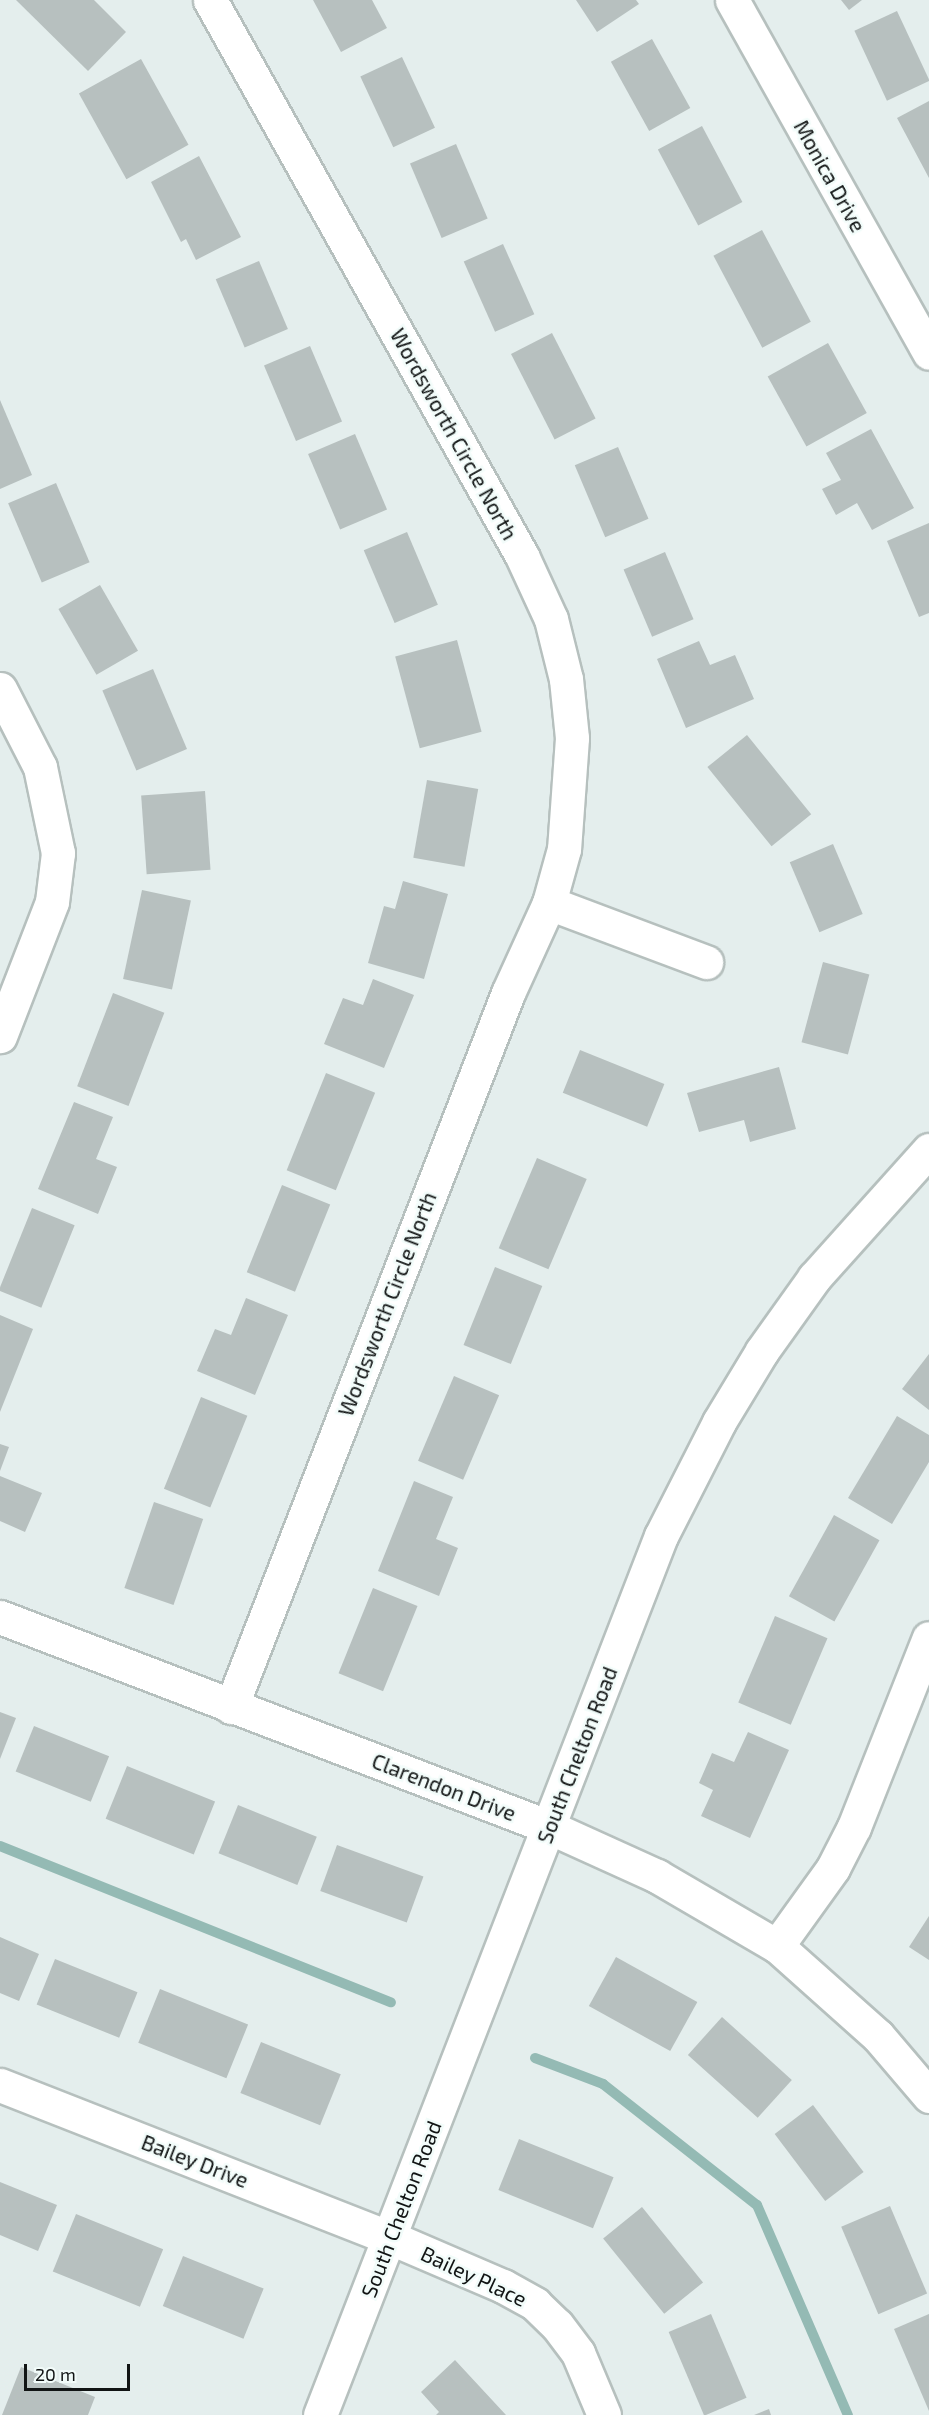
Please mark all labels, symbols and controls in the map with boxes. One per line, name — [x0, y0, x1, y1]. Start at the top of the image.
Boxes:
street label: Monica Drive — [789, 116, 871, 236]
street label: Wordsworth Circle North — [385, 324, 523, 544]
street label: Wordsworth Circle North — [333, 1188, 441, 1420]
street label: South Chelton Road — [532, 1663, 622, 1847]
street label: Clarendon Drive — [369, 1748, 519, 1826]
street label: South Chelton Road — [356, 2117, 446, 2301]
street label: Bailey Drive — [138, 2129, 252, 2193]
street label: Bailey Place — [417, 2240, 531, 2312]
scale bar — [27, 2352, 134, 2390]
text: 20 m — [35, 2363, 76, 2385]

